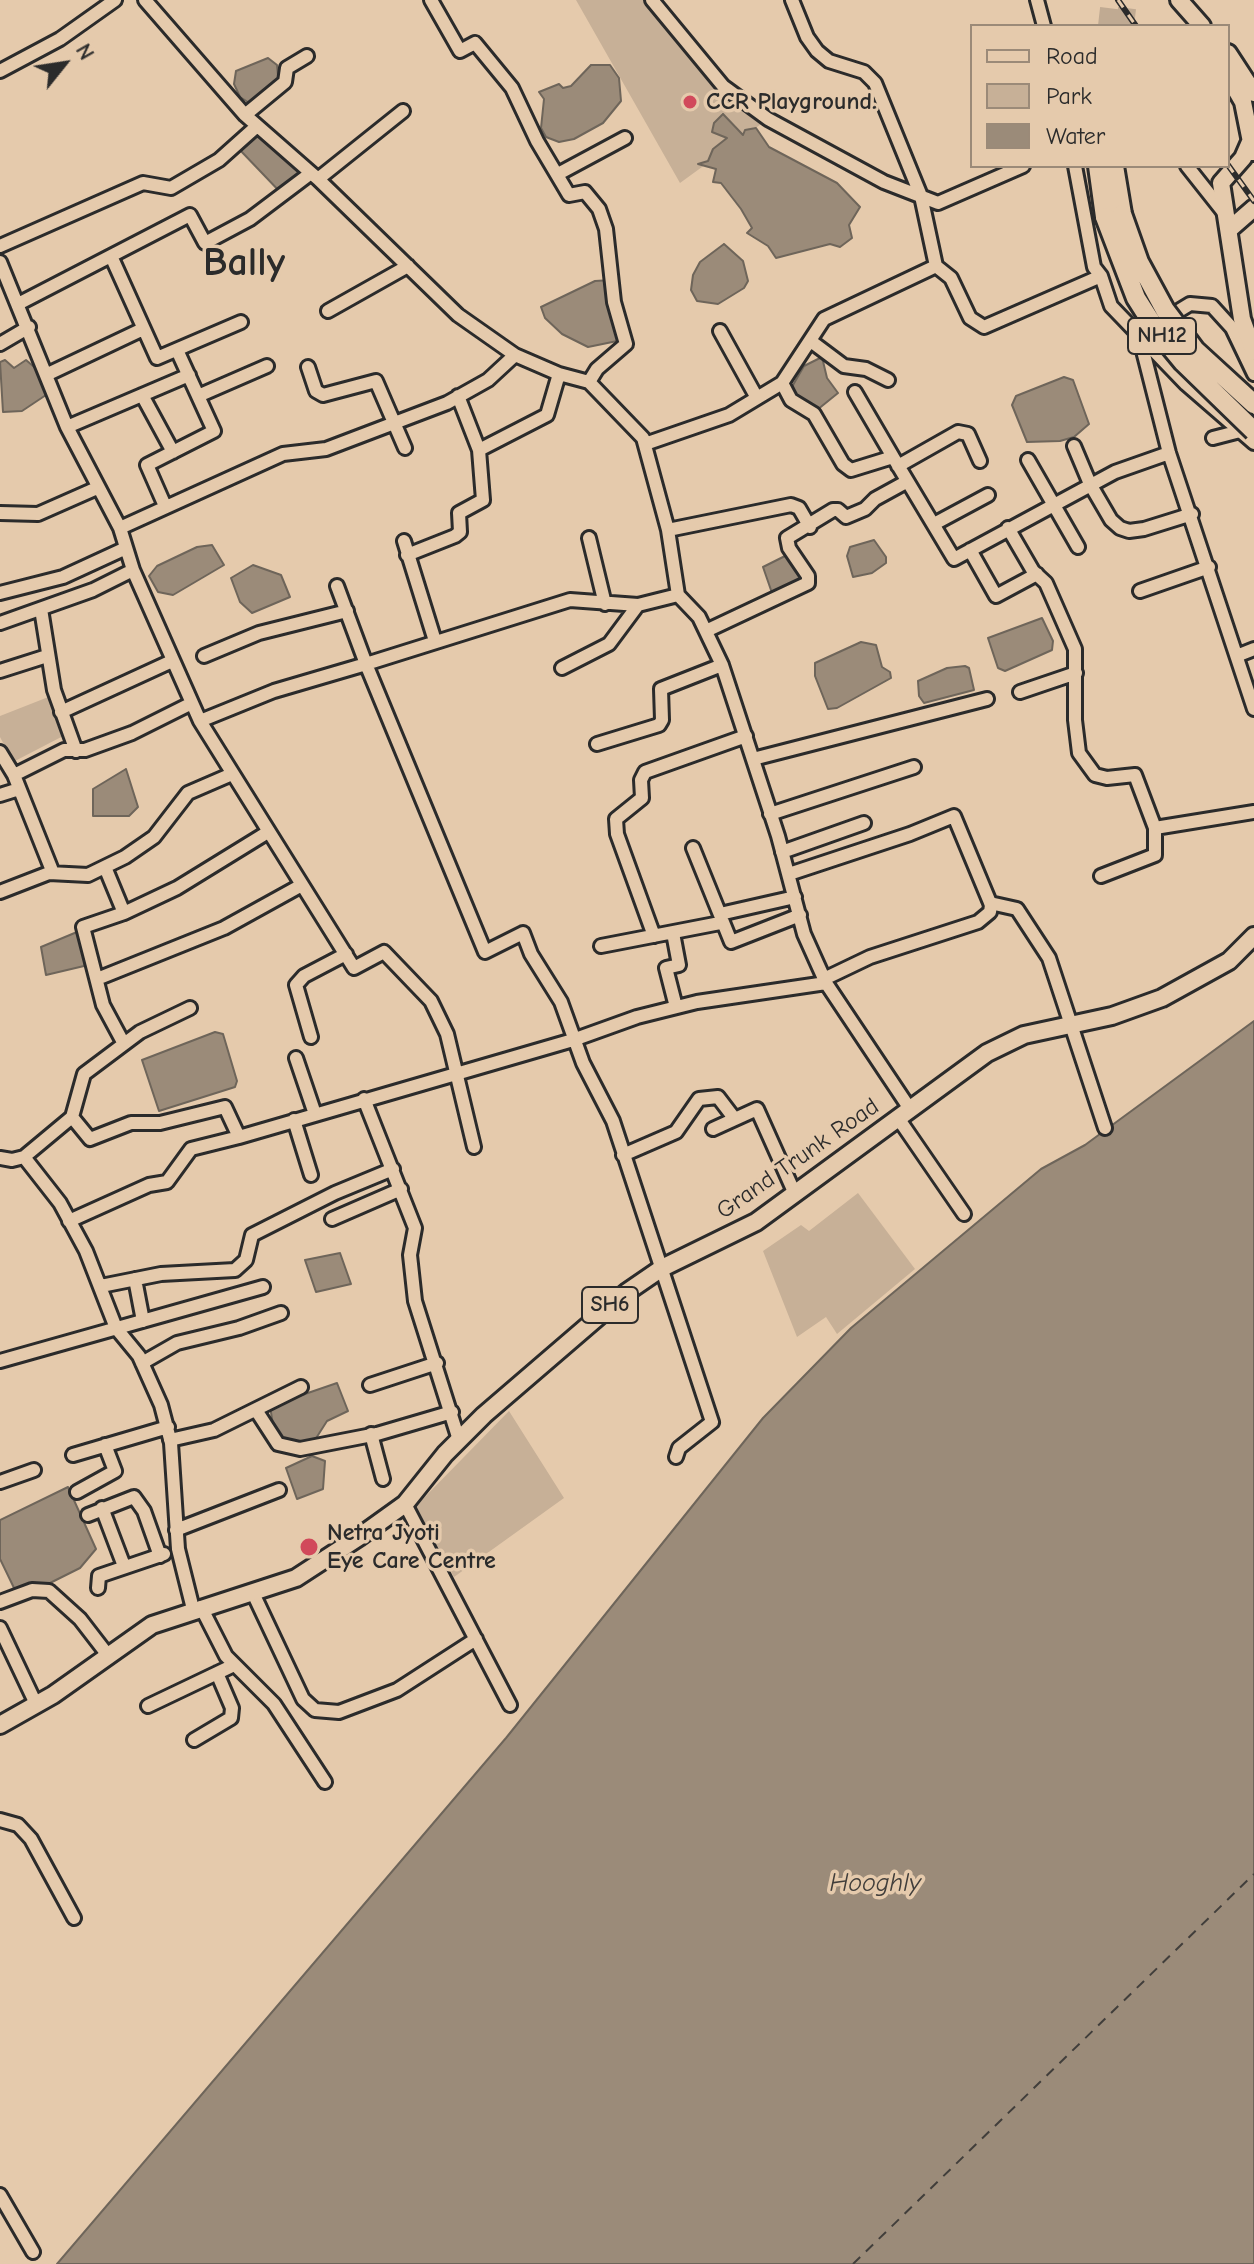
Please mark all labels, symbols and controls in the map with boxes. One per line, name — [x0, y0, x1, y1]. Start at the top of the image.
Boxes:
north arrow — [24, 24, 104, 104]
legend — [970, 24, 1230, 168]
text: N — [70, 39, 100, 65]
text: Road — [1046, 42, 1098, 70]
text: Park — [1046, 82, 1092, 110]
place label: CCR Playground. — [706, 88, 876, 116]
marker: CCR Playground. — [681, 93, 699, 111]
text: Water — [1046, 122, 1105, 150]
district label: Bally — [203, 240, 285, 288]
road number: NH12 — [1128, 318, 1196, 354]
street label: Grand Trunk Road — [711, 1092, 885, 1226]
road number: SH6 — [582, 1287, 638, 1323]
place label: Netra Jyoti Eye Care Centre — [327, 1519, 496, 1575]
marker: Netra Jyoti Eye Care Centre — [298, 1536, 320, 1558]
water label: Hooghly — [829, 1868, 921, 1900]

